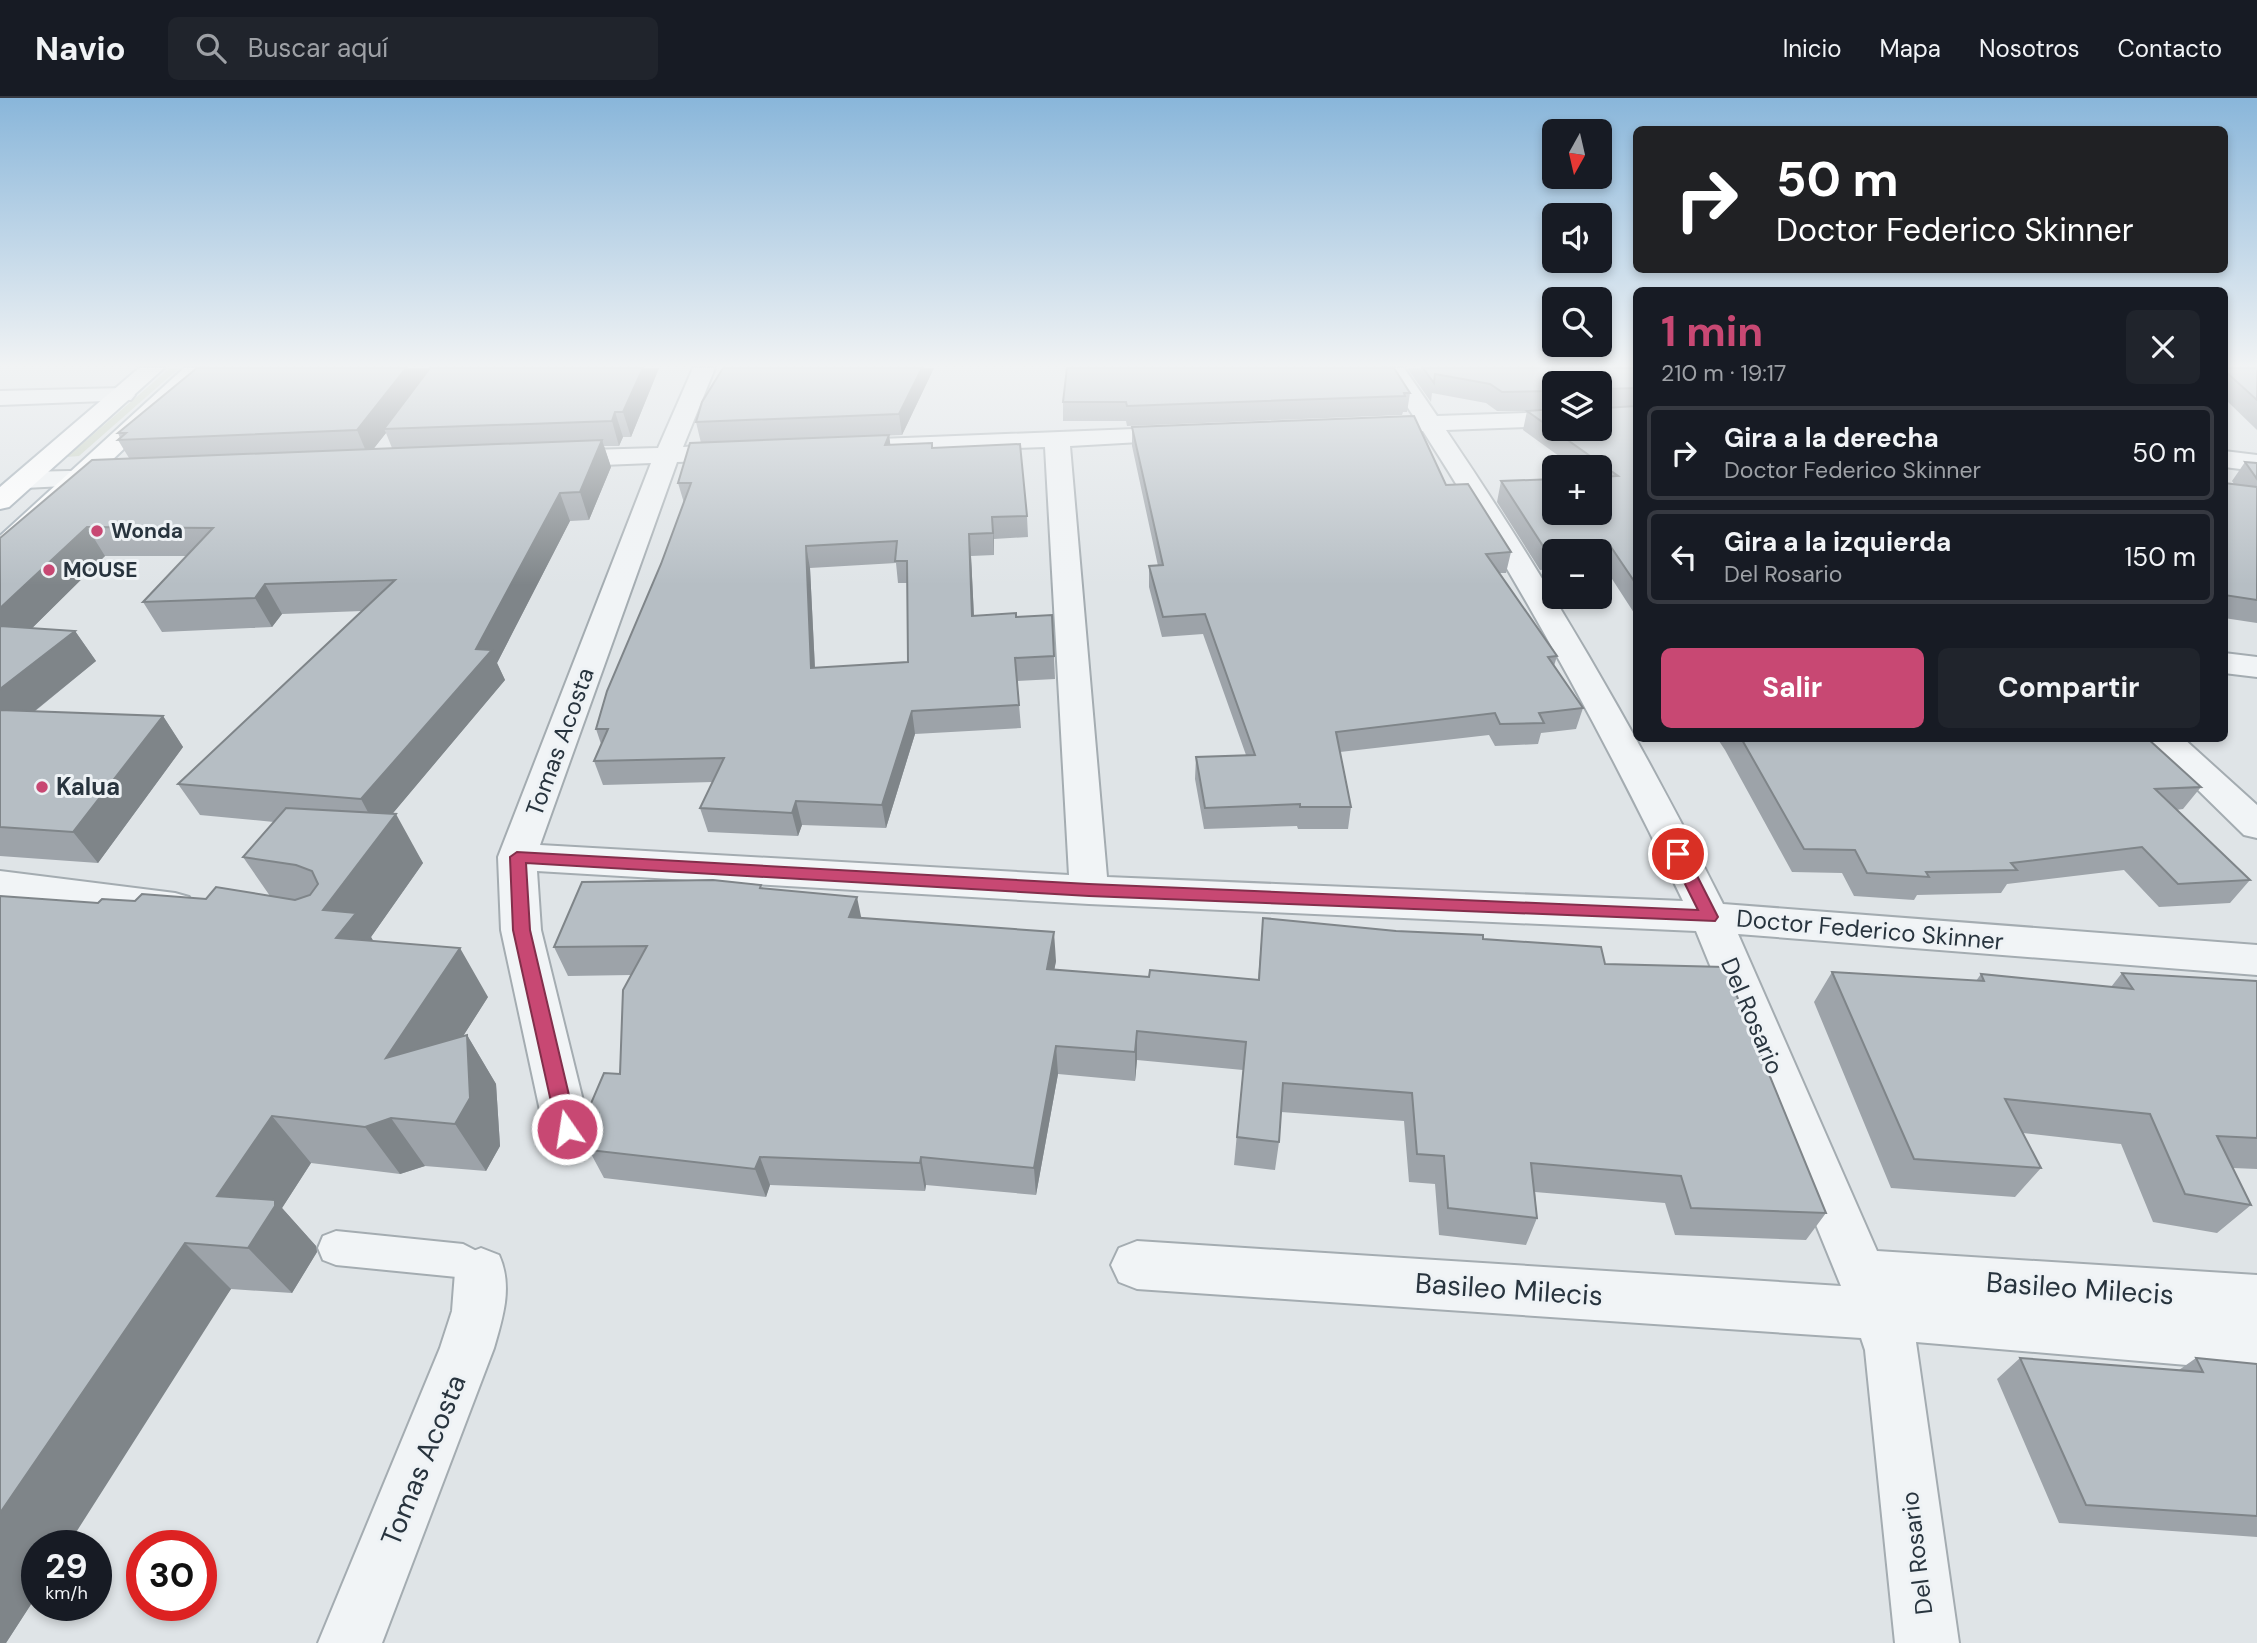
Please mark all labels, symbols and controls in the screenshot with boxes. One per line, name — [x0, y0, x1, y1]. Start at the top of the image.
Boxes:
search box — [168, 17, 658, 80]
text: Navio — [35, 27, 126, 70]
icon: search — [192, 29, 230, 67]
text: Buscar aquí — [248, 31, 388, 65]
text: Inicio — [1783, 33, 1842, 64]
text: Mapa — [1880, 33, 1941, 64]
text: Nosotros — [1979, 33, 2080, 64]
text: Contacto — [2118, 33, 2222, 64]
north arrow — [1542, 119, 1612, 189]
map controls — [1542, 119, 1612, 609]
text: 50 m — [1776, 147, 1899, 211]
icon: right — [1661, 154, 1752, 245]
button: sound — [1542, 203, 1612, 273]
text: Doctor Federico Skinner — [1776, 209, 2134, 251]
button: search — [1542, 287, 1612, 357]
text: 1 min — [1661, 304, 1763, 359]
button: close — [2126, 310, 2200, 384]
text: 210 m · 19:17 — [1661, 358, 1786, 388]
button: layers — [1542, 371, 1612, 441]
text: Gira a la derecha — [1724, 421, 1939, 455]
icon: right — [1665, 434, 1703, 472]
text: 50 m — [2132, 436, 2196, 470]
button: + — [1542, 455, 1612, 525]
text: Doctor Federico Skinner — [1724, 455, 1981, 485]
place label: Wonda — [111, 517, 183, 545]
marker: Wonda — [89, 523, 105, 539]
text: Gira a la izquierda — [1724, 525, 1951, 559]
icon: left — [1665, 538, 1703, 576]
button: − — [1542, 539, 1612, 609]
text: 150 m — [2124, 540, 2196, 574]
place label: MOUSE — [63, 556, 137, 584]
text: Del Rosario — [1724, 559, 1842, 589]
marker: MOUSE — [41, 562, 57, 578]
button: Salir — [1661, 648, 1924, 728]
button: Compartir — [1938, 648, 2200, 728]
street label: Tomas Acosta — [518, 663, 601, 820]
place label: Kalua — [56, 771, 120, 802]
marker: Kalua — [34, 779, 50, 795]
pin — [1648, 824, 1708, 884]
icon: arrive — [1659, 835, 1697, 873]
street label: Doctor Federico Skinner — [1735, 902, 2005, 957]
street label: Del Rosario — [1714, 953, 1791, 1079]
position arrow — [530, 1092, 604, 1166]
street label: Basileo Milecis — [1985, 1263, 2175, 1314]
street label: Basileo Milecis — [1414, 1264, 1604, 1315]
street label: Tomas Acosta — [372, 1369, 475, 1551]
street label: Del Rosario — [1894, 1490, 1939, 1616]
speed limit sign: 30 — [126, 1530, 217, 1621]
text: 29 — [45, 1543, 88, 1589]
text: km/h — [45, 1581, 88, 1605]

